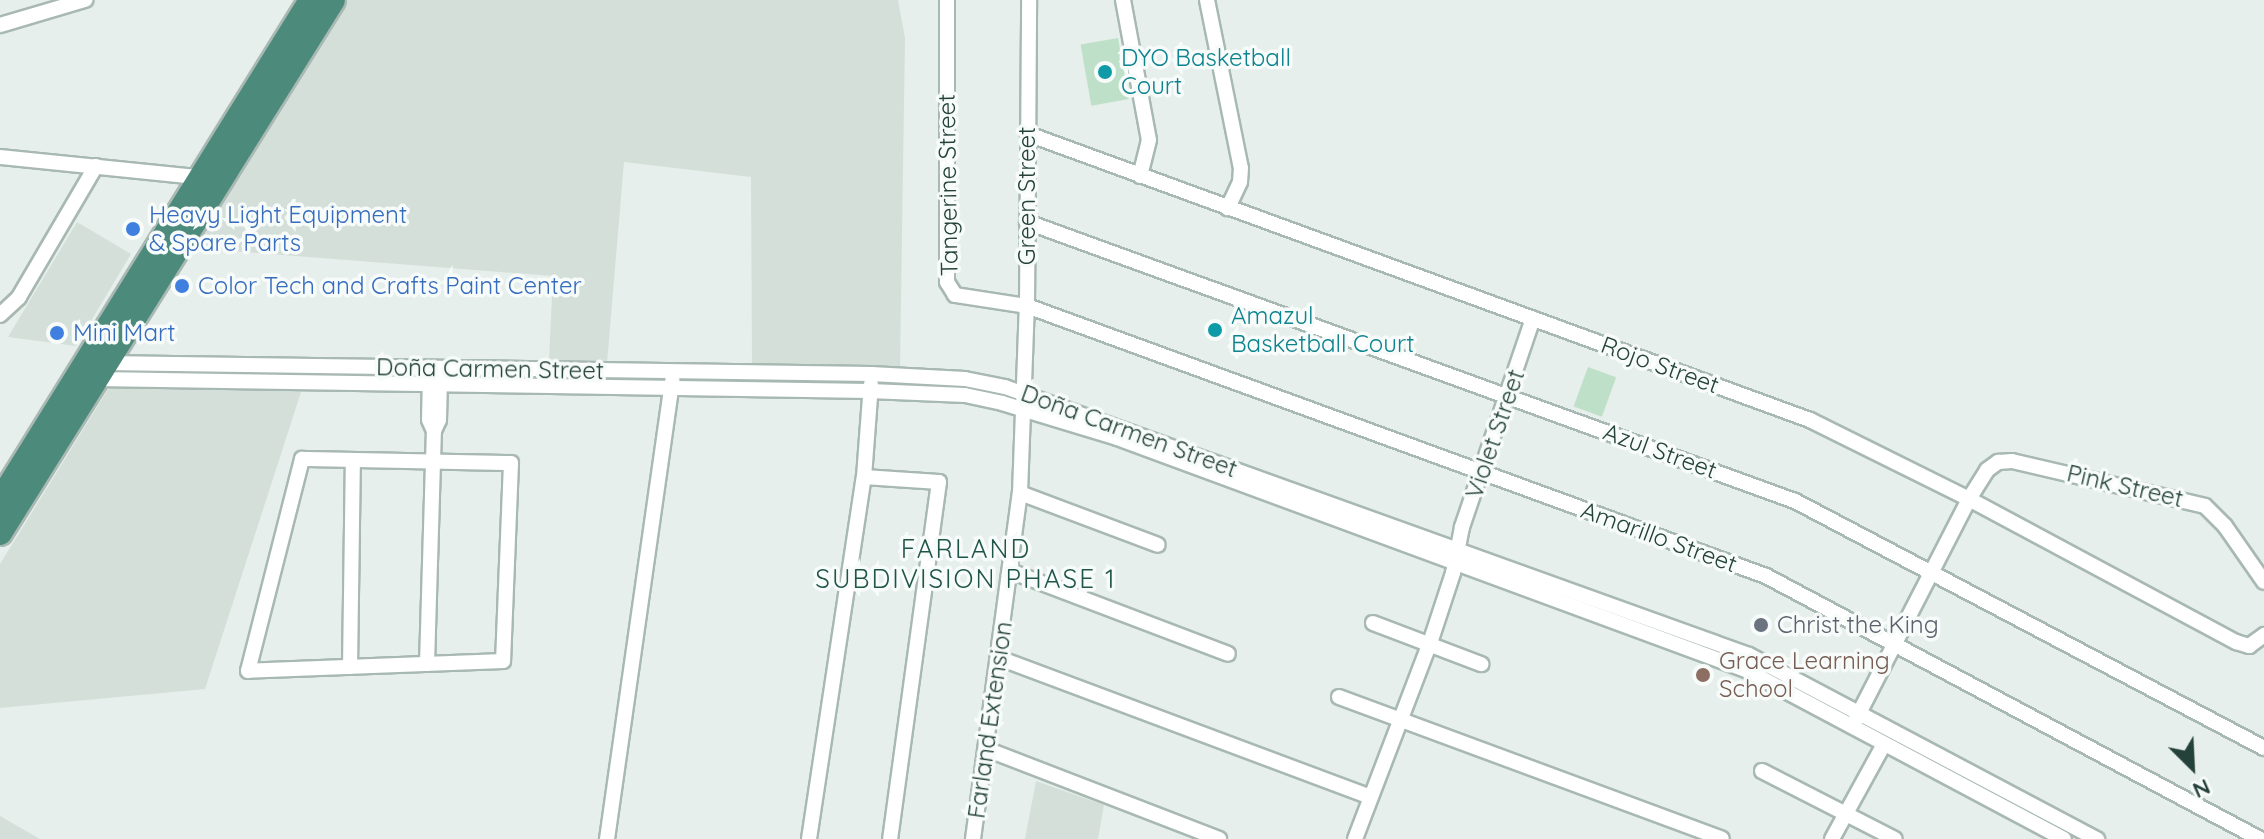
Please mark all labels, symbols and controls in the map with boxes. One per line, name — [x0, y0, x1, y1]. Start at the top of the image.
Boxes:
place label: DYO Basketball Court — [1121, 44, 1291, 100]
marker: DYO Basketball Court — [1096, 63, 1114, 81]
street label: Tangerine Street — [932, 94, 964, 276]
street label: Green Street — [1013, 127, 1041, 265]
place label: Heavy Light Equipment & Spare Parts — [149, 201, 407, 257]
marker: Heavy Light Equipment & Spare Parts — [124, 220, 142, 238]
place label: Color Tech and Crafts Paint Center — [198, 272, 582, 300]
marker: Color Tech and Crafts Paint Center — [173, 277, 191, 295]
place label: Amazul Basketball Court — [1231, 302, 1414, 358]
place label: Mini Mart — [73, 319, 175, 347]
marker: Amazul Basketball Court — [1206, 321, 1224, 339]
marker: Mini Mart — [48, 324, 66, 342]
street label: Rojo Street — [1597, 330, 1723, 400]
street label: Doña Carmen Street — [376, 353, 604, 385]
street label: Violet Street — [1459, 366, 1531, 502]
street label: Doña Carmen Street — [1017, 379, 1241, 483]
street label: Azul Street — [1599, 417, 1721, 485]
street label: Pink Street — [2064, 459, 2186, 513]
street label: Amarillo Street — [1577, 495, 1741, 579]
district label: FARLAND SUBDIVISION PHASE 1 — [815, 533, 1117, 594]
place label: Christ the King — [1777, 611, 1939, 639]
marker: Christ the King — [1752, 616, 1770, 634]
street label: Farland Extension — [962, 620, 1018, 820]
place label: Grace Learning School — [1719, 647, 1890, 703]
marker: Grace Learning School — [1694, 666, 1712, 684]
north arrow — [2152, 727, 2232, 807]
text: N — [2189, 773, 2215, 805]

